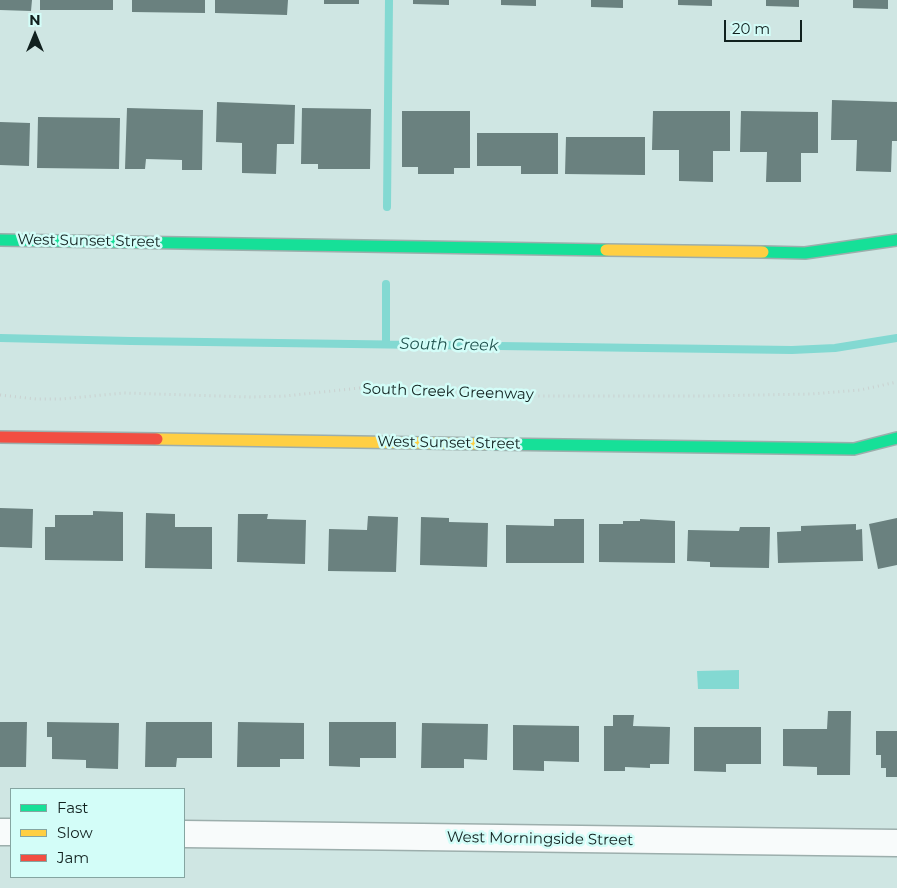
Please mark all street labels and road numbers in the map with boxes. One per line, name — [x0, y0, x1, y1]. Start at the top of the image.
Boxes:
street label: West Sunset Street — [17, 231, 161, 251]
street label: South Creek Greenway — [362, 380, 534, 404]
street label: West Sunset Street — [377, 433, 521, 453]
street label: West Morningside Street — [447, 828, 633, 850]

